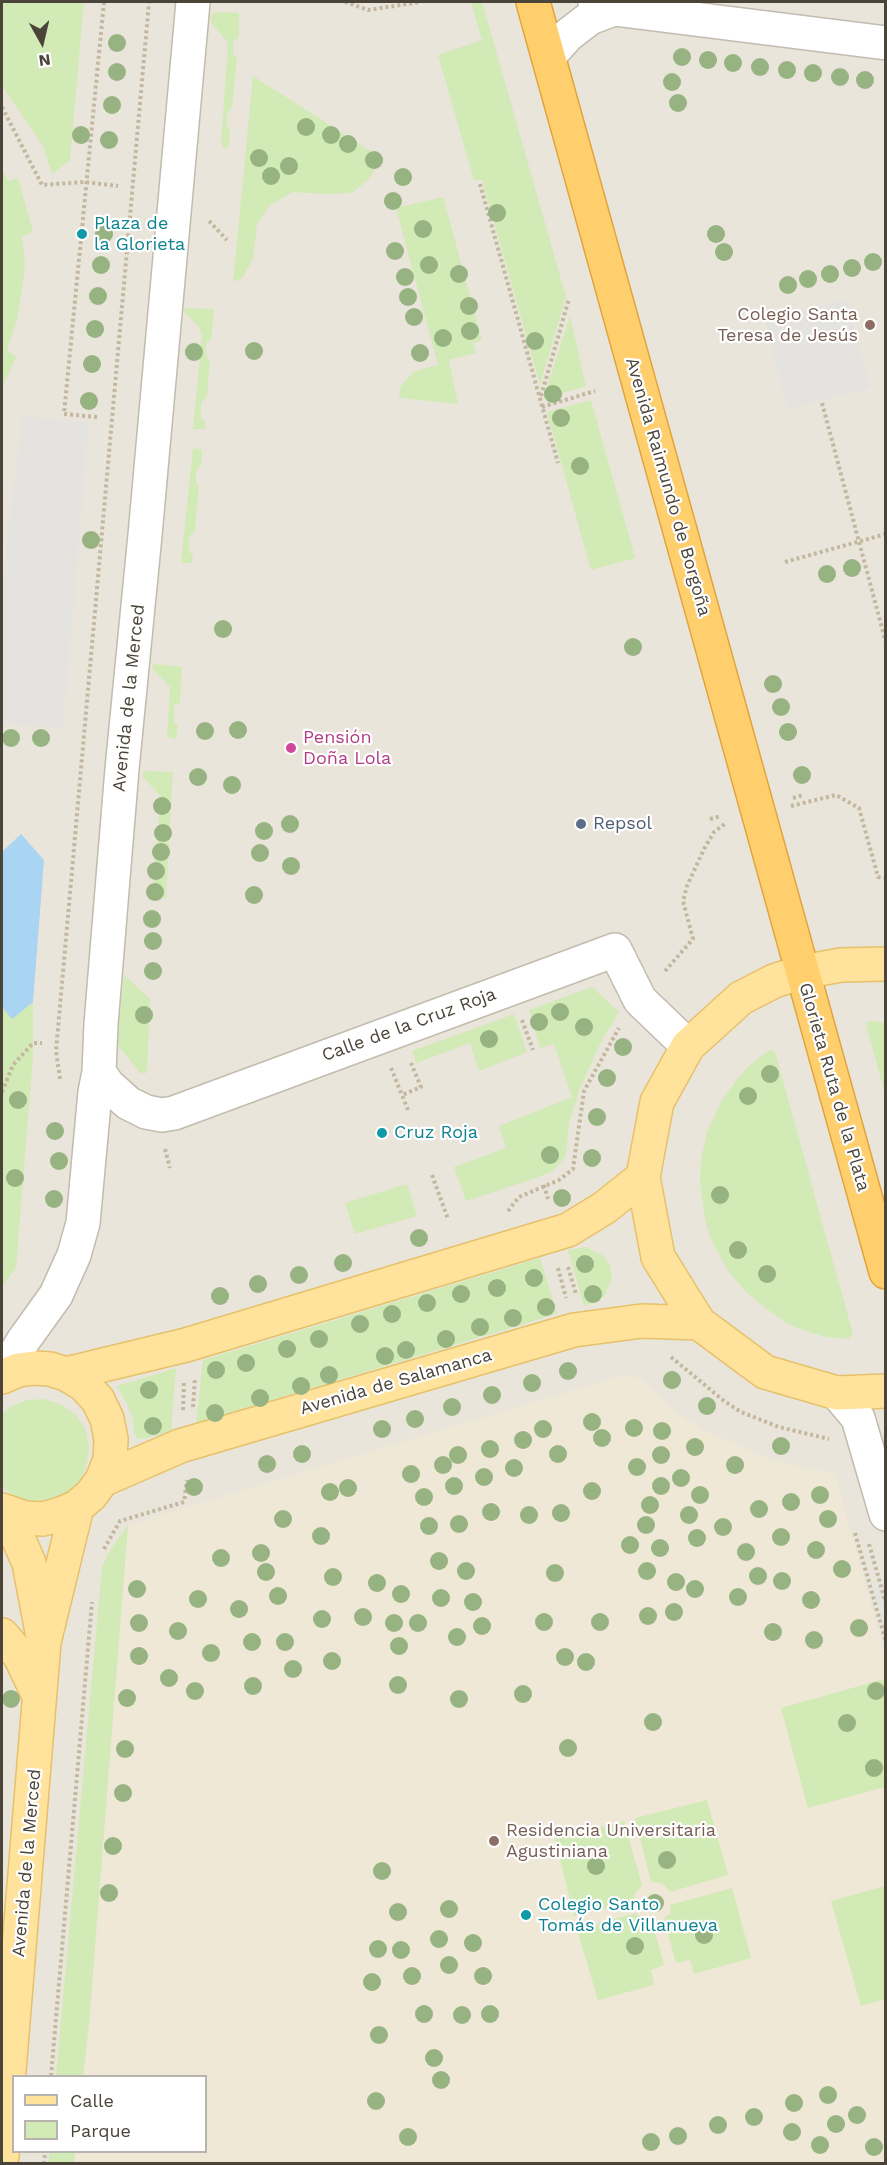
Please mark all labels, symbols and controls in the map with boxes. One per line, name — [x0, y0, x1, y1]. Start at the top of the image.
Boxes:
north arrow — [12, 12, 72, 72]
text: N — [37, 50, 52, 71]
place label: Plaza de la Glorieta — [94, 213, 185, 256]
marker: Plaza de la Glorieta — [75, 227, 89, 241]
place label: Colegio Santa Teresa de Jesús — [717, 304, 858, 346]
marker: Colegio Santa Teresa de Jesús — [863, 318, 877, 332]
street label: Avenida Raimundo de Borgoña — [621, 355, 715, 619]
street label: Avenida de la Merced — [108, 603, 150, 793]
place label: Pensión Doña Lola — [303, 727, 391, 770]
marker: Pensión Doña Lola — [284, 741, 298, 755]
place label: Repsol — [593, 813, 652, 835]
marker: Repsol — [574, 817, 588, 831]
street label: Glorieta Ruta de la Plata — [794, 980, 874, 1194]
street label: Calle de la Cruz Roja — [319, 983, 499, 1067]
place label: Cruz Roja — [394, 1122, 478, 1144]
marker: Cruz Roja — [375, 1126, 389, 1140]
street label: Avenida de Salamanca — [298, 1344, 494, 1420]
street label: Avenida de la Merced — [8, 1768, 46, 1958]
place label: Residencia Universitaria Agustiniana — [506, 1820, 716, 1862]
marker: Residencia Universitaria Agustiniana — [487, 1834, 501, 1848]
place label: Colegio Santo Tomás de Villanueva — [538, 1894, 718, 1936]
marker: Colegio Santo Tomás de Villanueva — [519, 1908, 533, 1922]
legend — [12, 2075, 207, 2153]
text: Calle — [70, 2090, 114, 2111]
text: Parque — [70, 2120, 131, 2141]

